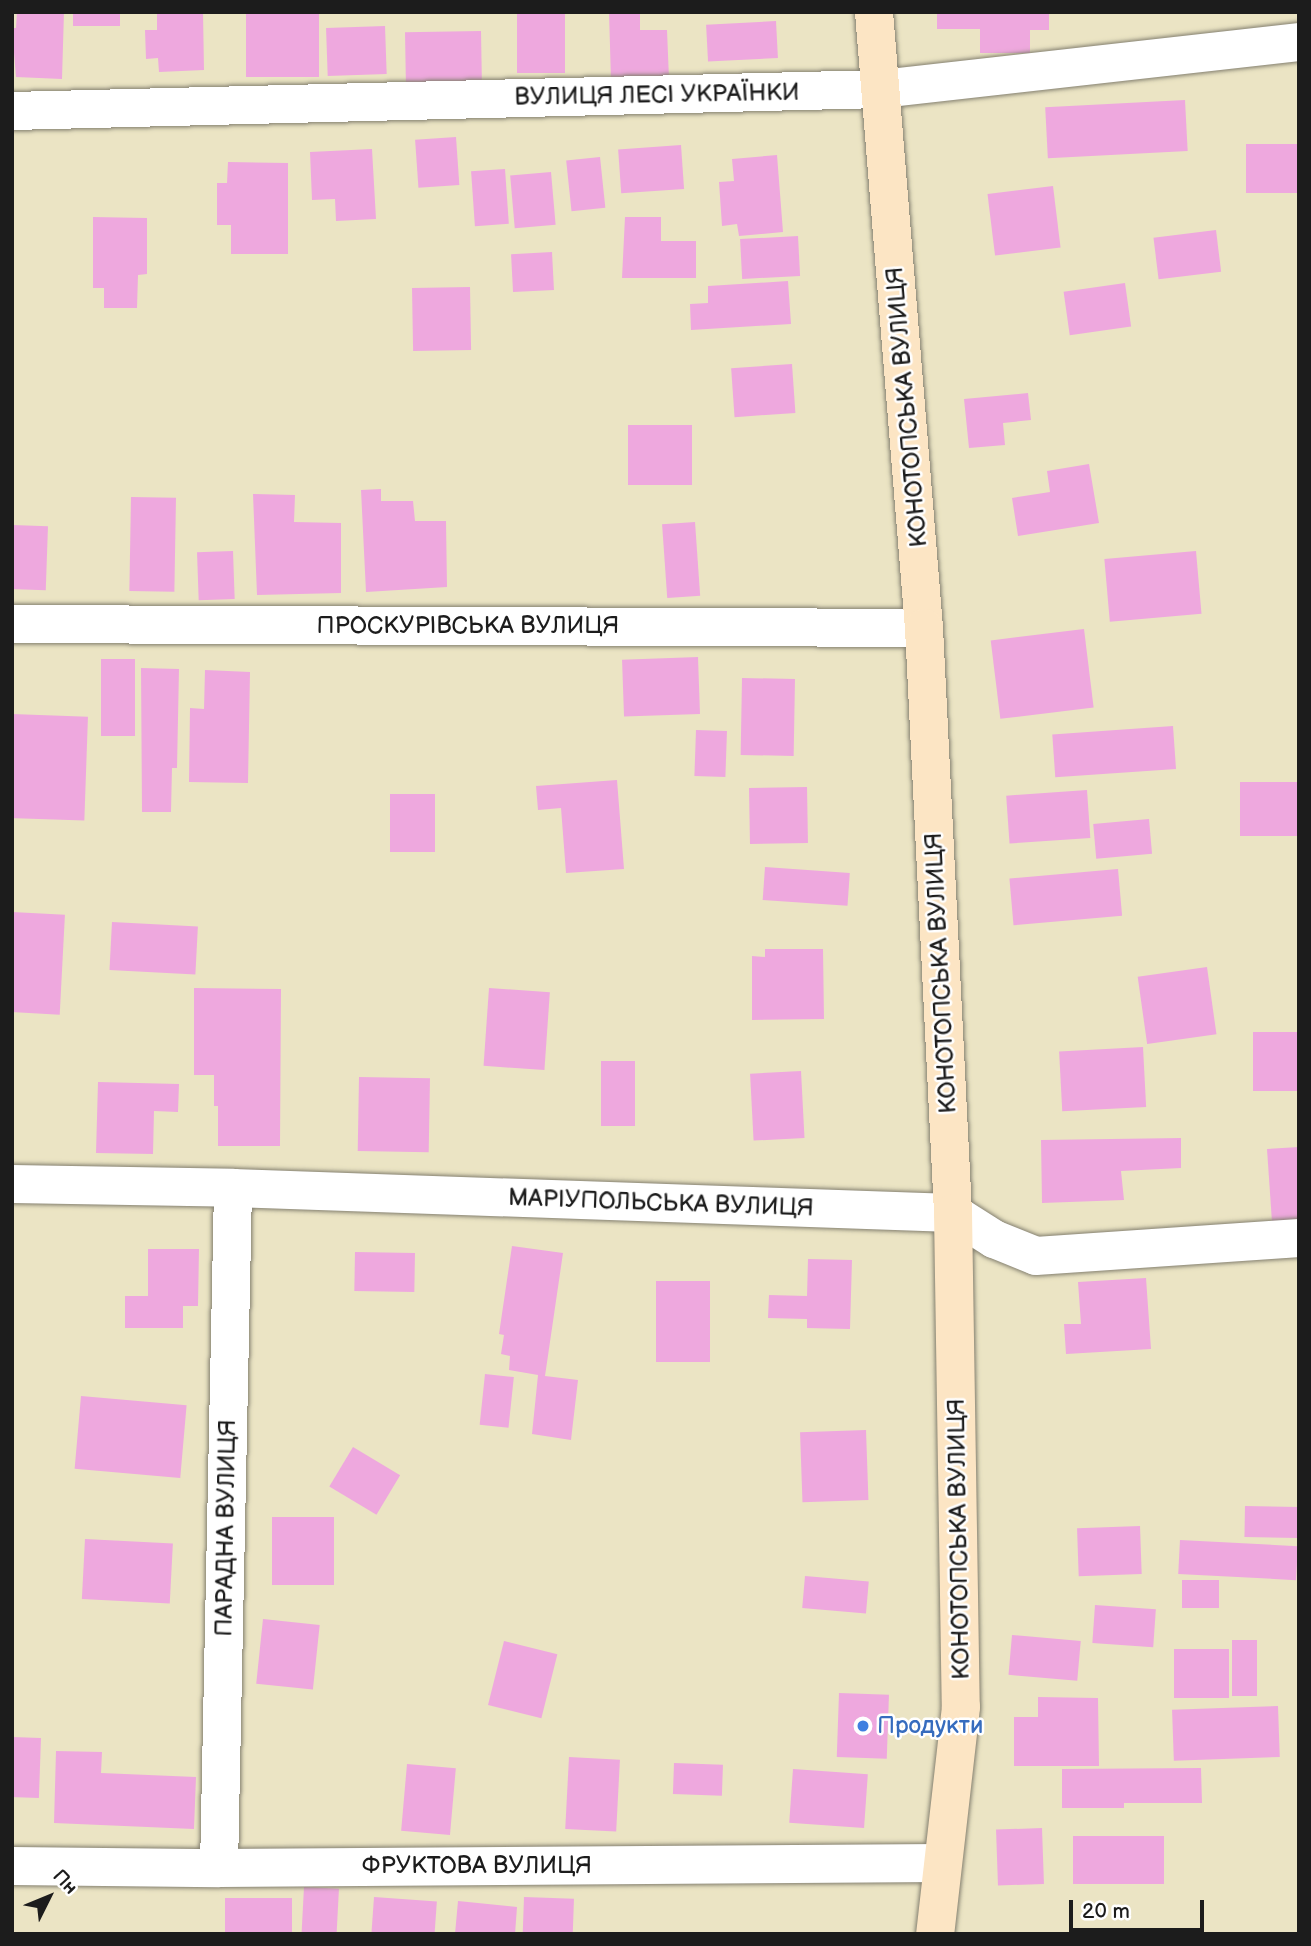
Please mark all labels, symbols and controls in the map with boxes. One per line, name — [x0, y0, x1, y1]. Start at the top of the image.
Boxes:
street label: ВУЛИЦЯ ЛЕСІ УКРАЇНКИ — [514, 78, 800, 112]
street label: КОНОТОПСЬКА ВУЛИЦЯ — [880, 266, 934, 548]
street label: ПРОСКУРІВСЬКА ВУЛИЦЯ — [317, 612, 619, 640]
street label: КОНОТОПСЬКА ВУЛИЦЯ — [919, 832, 963, 1114]
street label: МАРІУПОЛЬСЬКА ВУЛИЦЯ — [508, 1183, 814, 1223]
street label: КОНОТОПСЬКА ВУЛИЦЯ — [942, 1398, 976, 1680]
street label: ПАРАДНА ВУЛИЦЯ — [210, 1419, 242, 1637]
place label: Продукти — [877, 1712, 983, 1740]
marker: Продукти — [855, 1718, 871, 1734]
street label: ФРУКТОВА ВУЛИЦЯ — [362, 1852, 592, 1880]
north arrow — [14, 1862, 84, 1932]
text: Пн — [48, 1865, 82, 1899]
scale bar — [1073, 1886, 1208, 1930]
text: 20 m — [1082, 1899, 1130, 1924]

